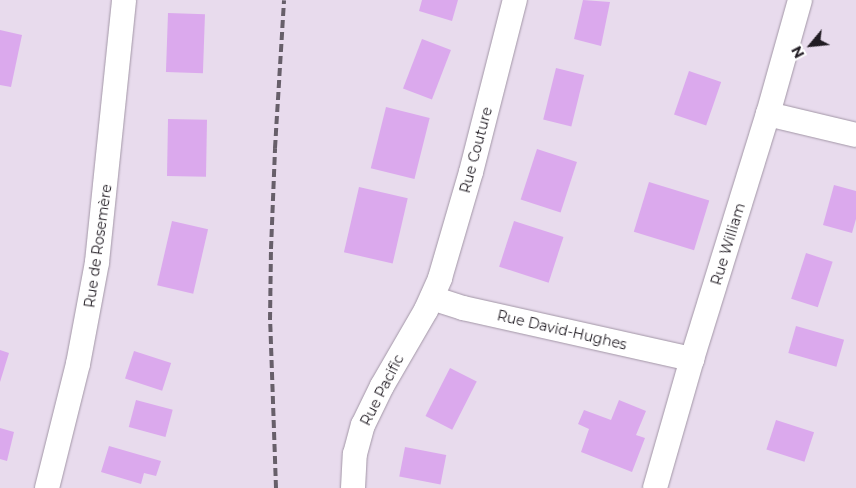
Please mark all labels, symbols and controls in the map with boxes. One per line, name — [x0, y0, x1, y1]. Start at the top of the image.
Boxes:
north arrow — [786, 20, 836, 70]
text: N — [787, 43, 808, 61]
street label: Rue Couture — [456, 105, 496, 195]
street label: Rue de Rosemère — [81, 183, 115, 309]
street label: Rue William — [708, 201, 748, 287]
street label: Rue David-Hughes — [495, 307, 629, 353]
street label: Rue Pacific — [357, 352, 407, 428]

